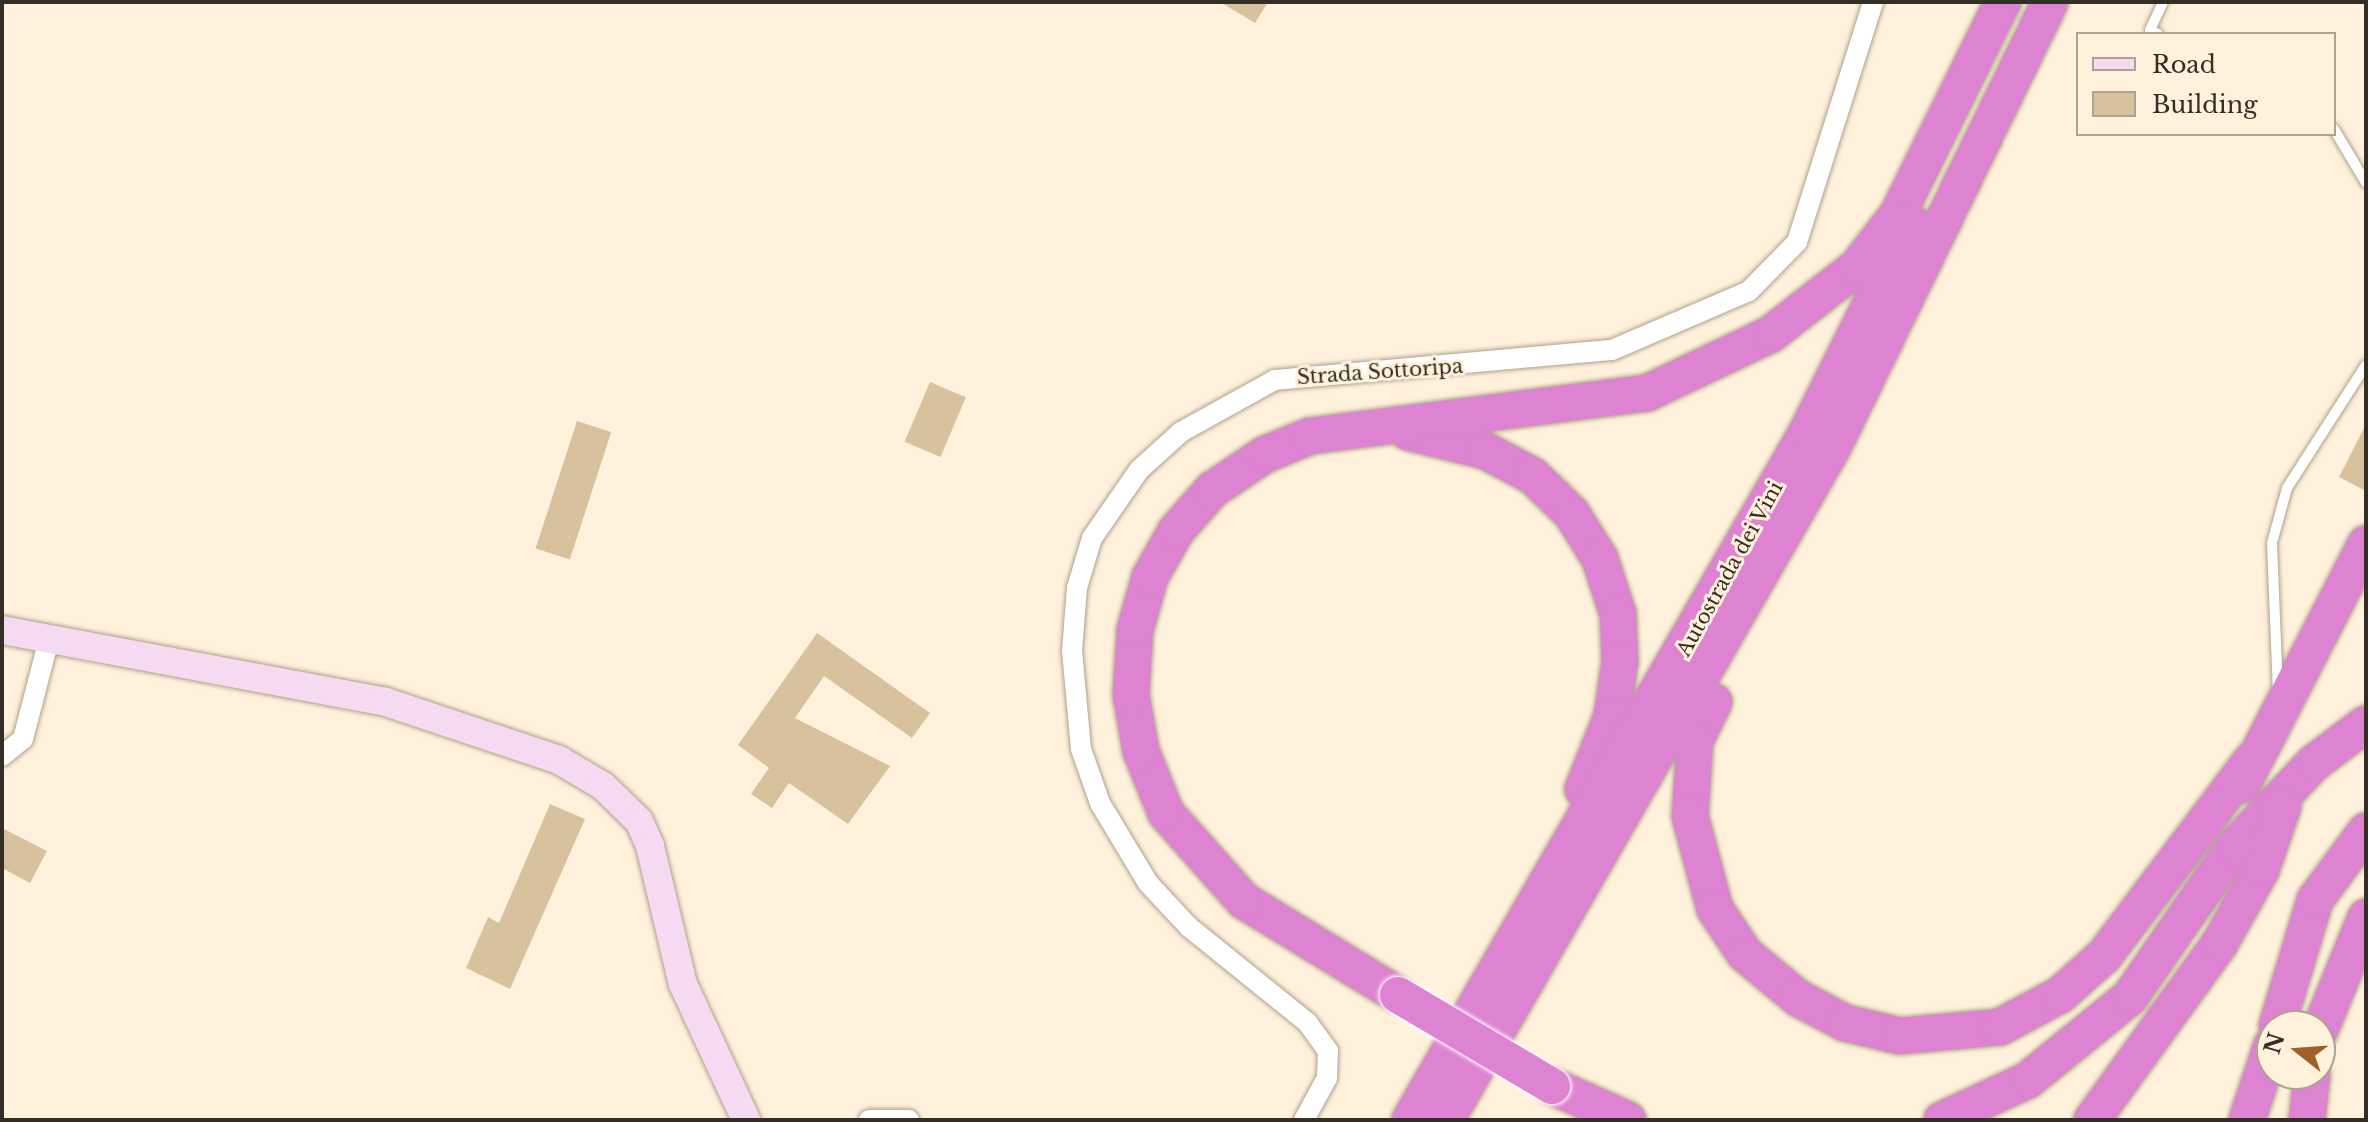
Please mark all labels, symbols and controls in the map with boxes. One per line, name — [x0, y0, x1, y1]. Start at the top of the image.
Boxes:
legend — [2076, 32, 2336, 136]
text: Road — [2152, 50, 2216, 79]
text: Building — [2152, 90, 2258, 119]
street label: Strada Sottoripa — [1296, 354, 1464, 390]
street label: Autostrada dei Vini — [1672, 477, 1788, 661]
north arrow — [2256, 1010, 2336, 1090]
text: N — [2259, 1030, 2290, 1057]

